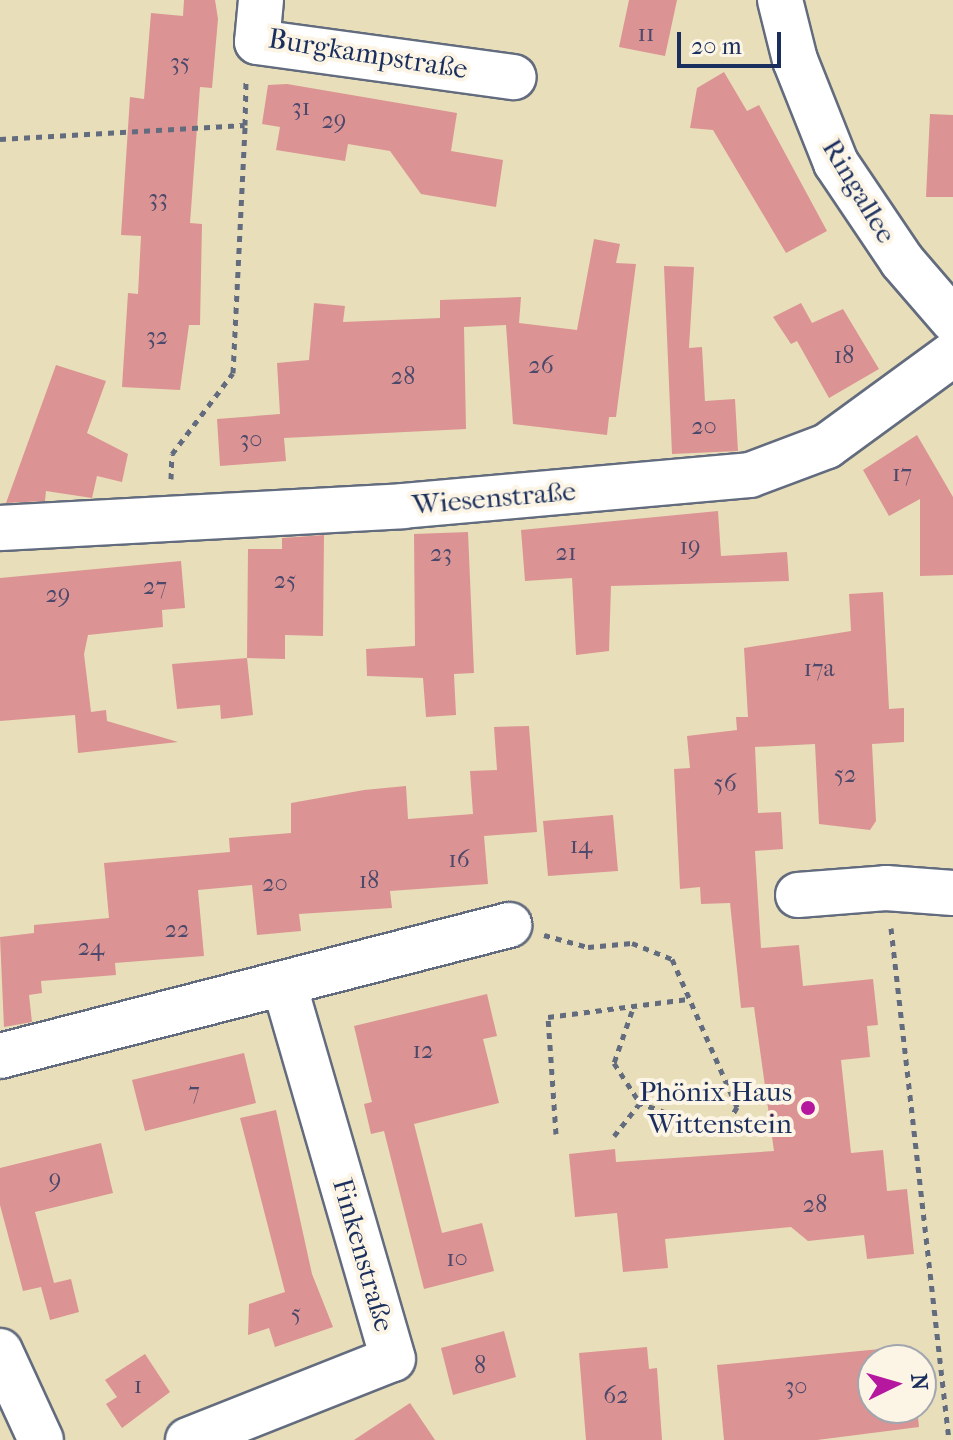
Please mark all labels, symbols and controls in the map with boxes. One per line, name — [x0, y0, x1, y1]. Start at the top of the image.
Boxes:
scale bar — [681, 16, 785, 66]
house number: 11 — [637, 20, 655, 48]
street label: Burgkampstraße — [266, 22, 470, 86]
text: 20 m — [691, 32, 742, 60]
house number: 35 — [170, 49, 190, 77]
house number: 31 — [292, 94, 310, 122]
house number: 29 — [322, 107, 346, 135]
street label: Ringallee — [815, 133, 903, 249]
house number: 33 — [148, 185, 168, 213]
house number: 32 — [146, 323, 168, 351]
house number: 18 — [834, 342, 854, 370]
house number: 26 — [528, 352, 554, 380]
house number: 28 — [391, 363, 415, 391]
house number: 20 — [691, 413, 717, 441]
house number: 30 — [239, 426, 263, 454]
house number: 17 — [892, 460, 912, 488]
street label: Wiesenstraße — [411, 474, 577, 522]
house number: 19 — [679, 533, 701, 561]
house number: 21 — [556, 539, 576, 567]
house number: 23 — [430, 540, 452, 568]
house number: 25 — [274, 567, 296, 595]
house number: 27 — [143, 573, 167, 601]
house number: 29 — [46, 581, 70, 609]
house number: 17a — [803, 655, 835, 683]
house number: 52 — [834, 761, 856, 789]
house number: 56 — [713, 770, 737, 798]
house number: 14 — [570, 832, 592, 860]
house number: 16 — [448, 846, 470, 874]
house number: 18 — [359, 867, 379, 895]
house number: 20 — [262, 870, 288, 898]
house number: 22 — [165, 916, 189, 944]
house number: 24 — [78, 934, 104, 962]
house number: 12 — [413, 1037, 433, 1065]
place label: Phönix Haus Wittenstein — [639, 1075, 792, 1141]
house number: 7 — [188, 1078, 200, 1106]
marker: Phönix Haus Wittenstein — [799, 1099, 817, 1117]
house number: 9 — [49, 1166, 61, 1194]
street label: Finkenstraße — [325, 1174, 401, 1336]
house number: 28 — [803, 1191, 827, 1219]
house number: 10 — [446, 1245, 468, 1273]
house number: 5 — [291, 1300, 301, 1328]
north arrow — [857, 1344, 937, 1424]
house number: 8 — [474, 1352, 486, 1380]
house number: 1 — [134, 1372, 142, 1400]
house number: 30 — [784, 1373, 808, 1401]
text: N — [905, 1373, 933, 1392]
house number: 62 — [603, 1382, 629, 1410]

